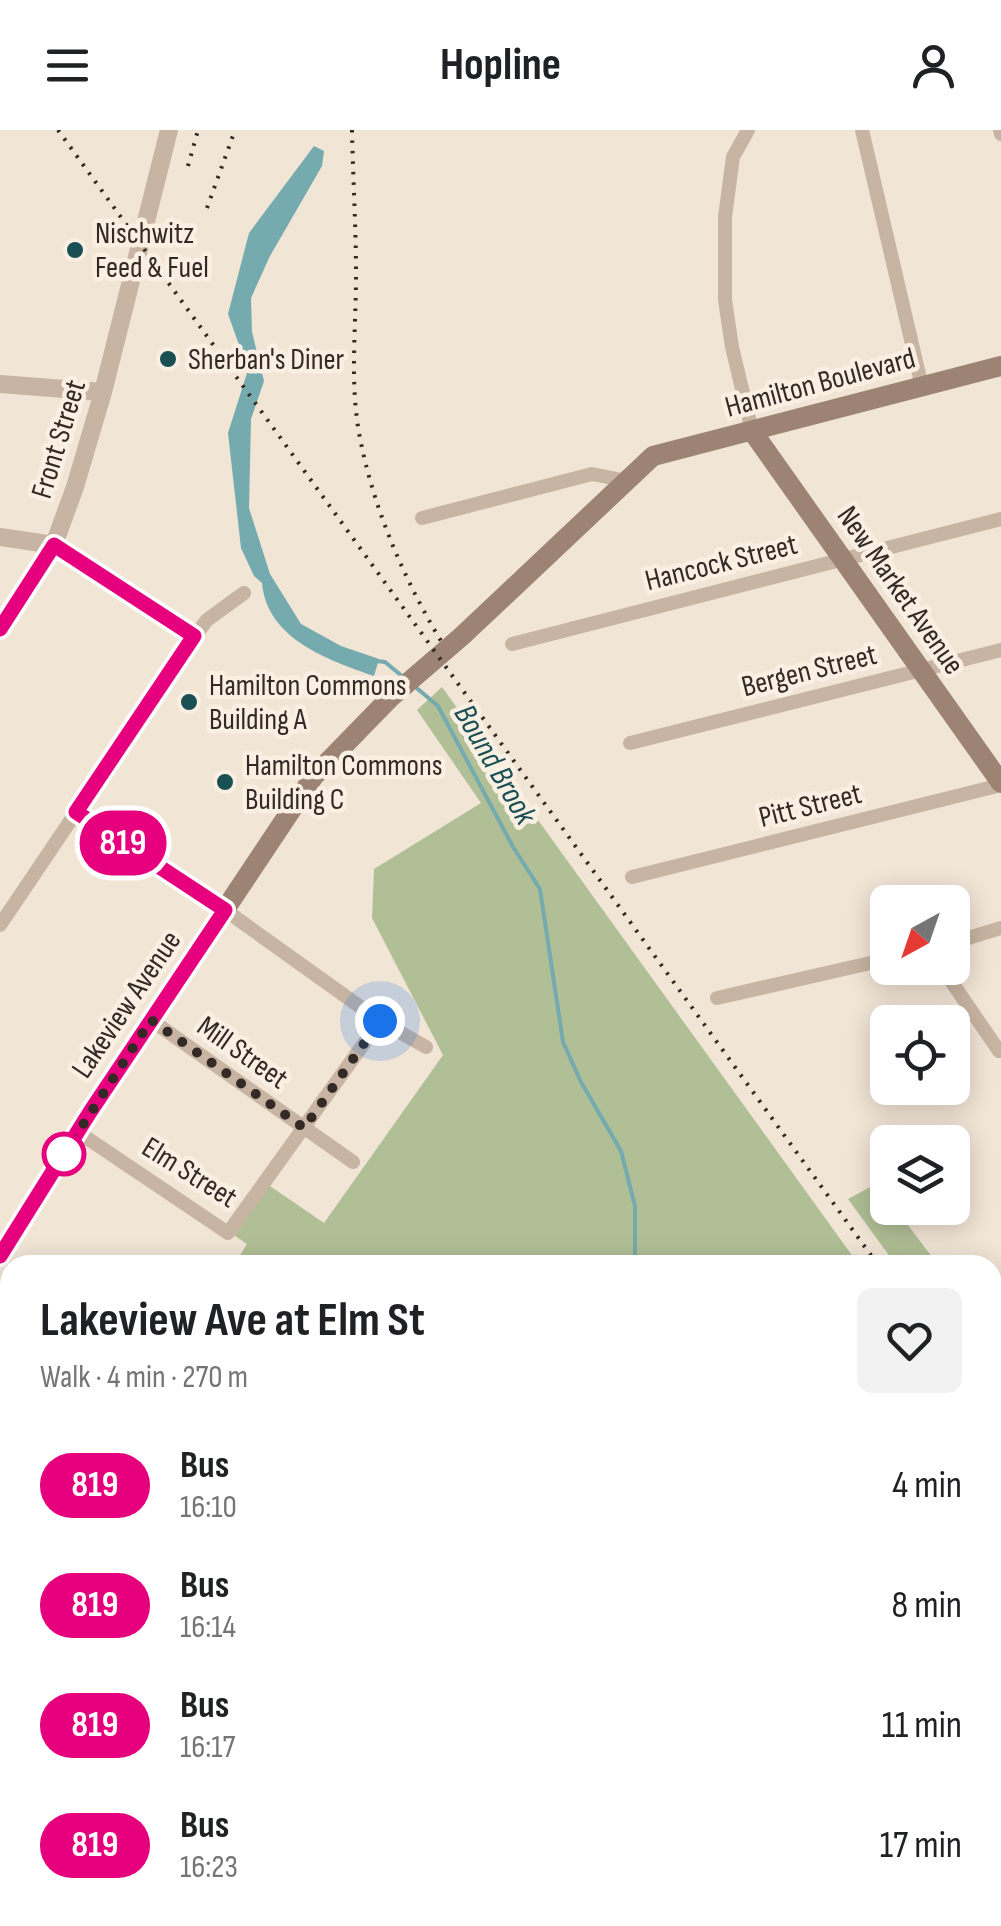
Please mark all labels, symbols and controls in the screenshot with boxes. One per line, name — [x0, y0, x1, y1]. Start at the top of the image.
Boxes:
icon: menu — [40, 38, 95, 93]
text: Hopline — [440, 38, 561, 93]
icon: person — [906, 38, 961, 93]
place label: Nischwitz Feed & Fuel — [95, 216, 209, 286]
marker: Nischwitz Feed & Fuel — [64, 239, 86, 261]
street label: Hamilton Boulevard — [721, 340, 919, 426]
place label: Sherban's Diner — [188, 342, 345, 378]
marker: Sherban's Diner — [157, 348, 179, 370]
street label: Front Street — [24, 376, 94, 503]
street label: New Market Avenue — [829, 500, 971, 682]
street label: Hancock Street — [641, 527, 801, 599]
street label: Bergen Street — [738, 637, 881, 705]
place label: Hamilton Commons Building A — [209, 668, 407, 738]
marker: Hamilton Commons Building A — [178, 691, 200, 713]
water label: Bound Brook — [445, 698, 545, 833]
place label: Hamilton Commons Building C — [245, 748, 443, 818]
marker: Hamilton Commons Building C — [214, 771, 236, 793]
street label: Pitt Street — [755, 776, 865, 836]
line badge: 819 — [66, 810, 180, 876]
text: 819 — [100, 822, 146, 865]
north arrow — [870, 885, 970, 985]
map controls — [870, 885, 970, 1225]
street label: Lakeview Avenue — [64, 924, 189, 1085]
your location — [355, 996, 405, 1046]
button: locate — [870, 1005, 970, 1105]
street label: Mill Street — [190, 1009, 295, 1097]
button: layers — [870, 1125, 970, 1225]
street label: Elm Street — [135, 1130, 244, 1216]
unlabelled marker — [43, 1133, 85, 1175]
button: heart — [857, 1288, 962, 1393]
text: Lakeview Ave at Elm St — [40, 1292, 425, 1349]
text: Walk · 4 min · 270 m — [40, 1358, 248, 1397]
text: Bus — [180, 1443, 229, 1488]
text: 4 min — [892, 1463, 962, 1508]
text: 819 — [72, 1464, 118, 1507]
text: 16:10 — [180, 1488, 237, 1527]
text: Bus — [180, 1563, 229, 1608]
text: 8 min — [892, 1583, 962, 1628]
text: 819 — [72, 1584, 118, 1627]
text: 16:14 — [180, 1608, 236, 1647]
text: Bus — [180, 1683, 229, 1728]
text: 11 min — [882, 1703, 962, 1748]
text: 819 — [72, 1704, 118, 1747]
text: 16:17 — [180, 1728, 235, 1767]
text: Bus — [180, 1803, 229, 1848]
text: 17 min — [880, 1823, 962, 1868]
text: 819 — [72, 1824, 118, 1867]
text: 16:23 — [180, 1848, 238, 1887]

